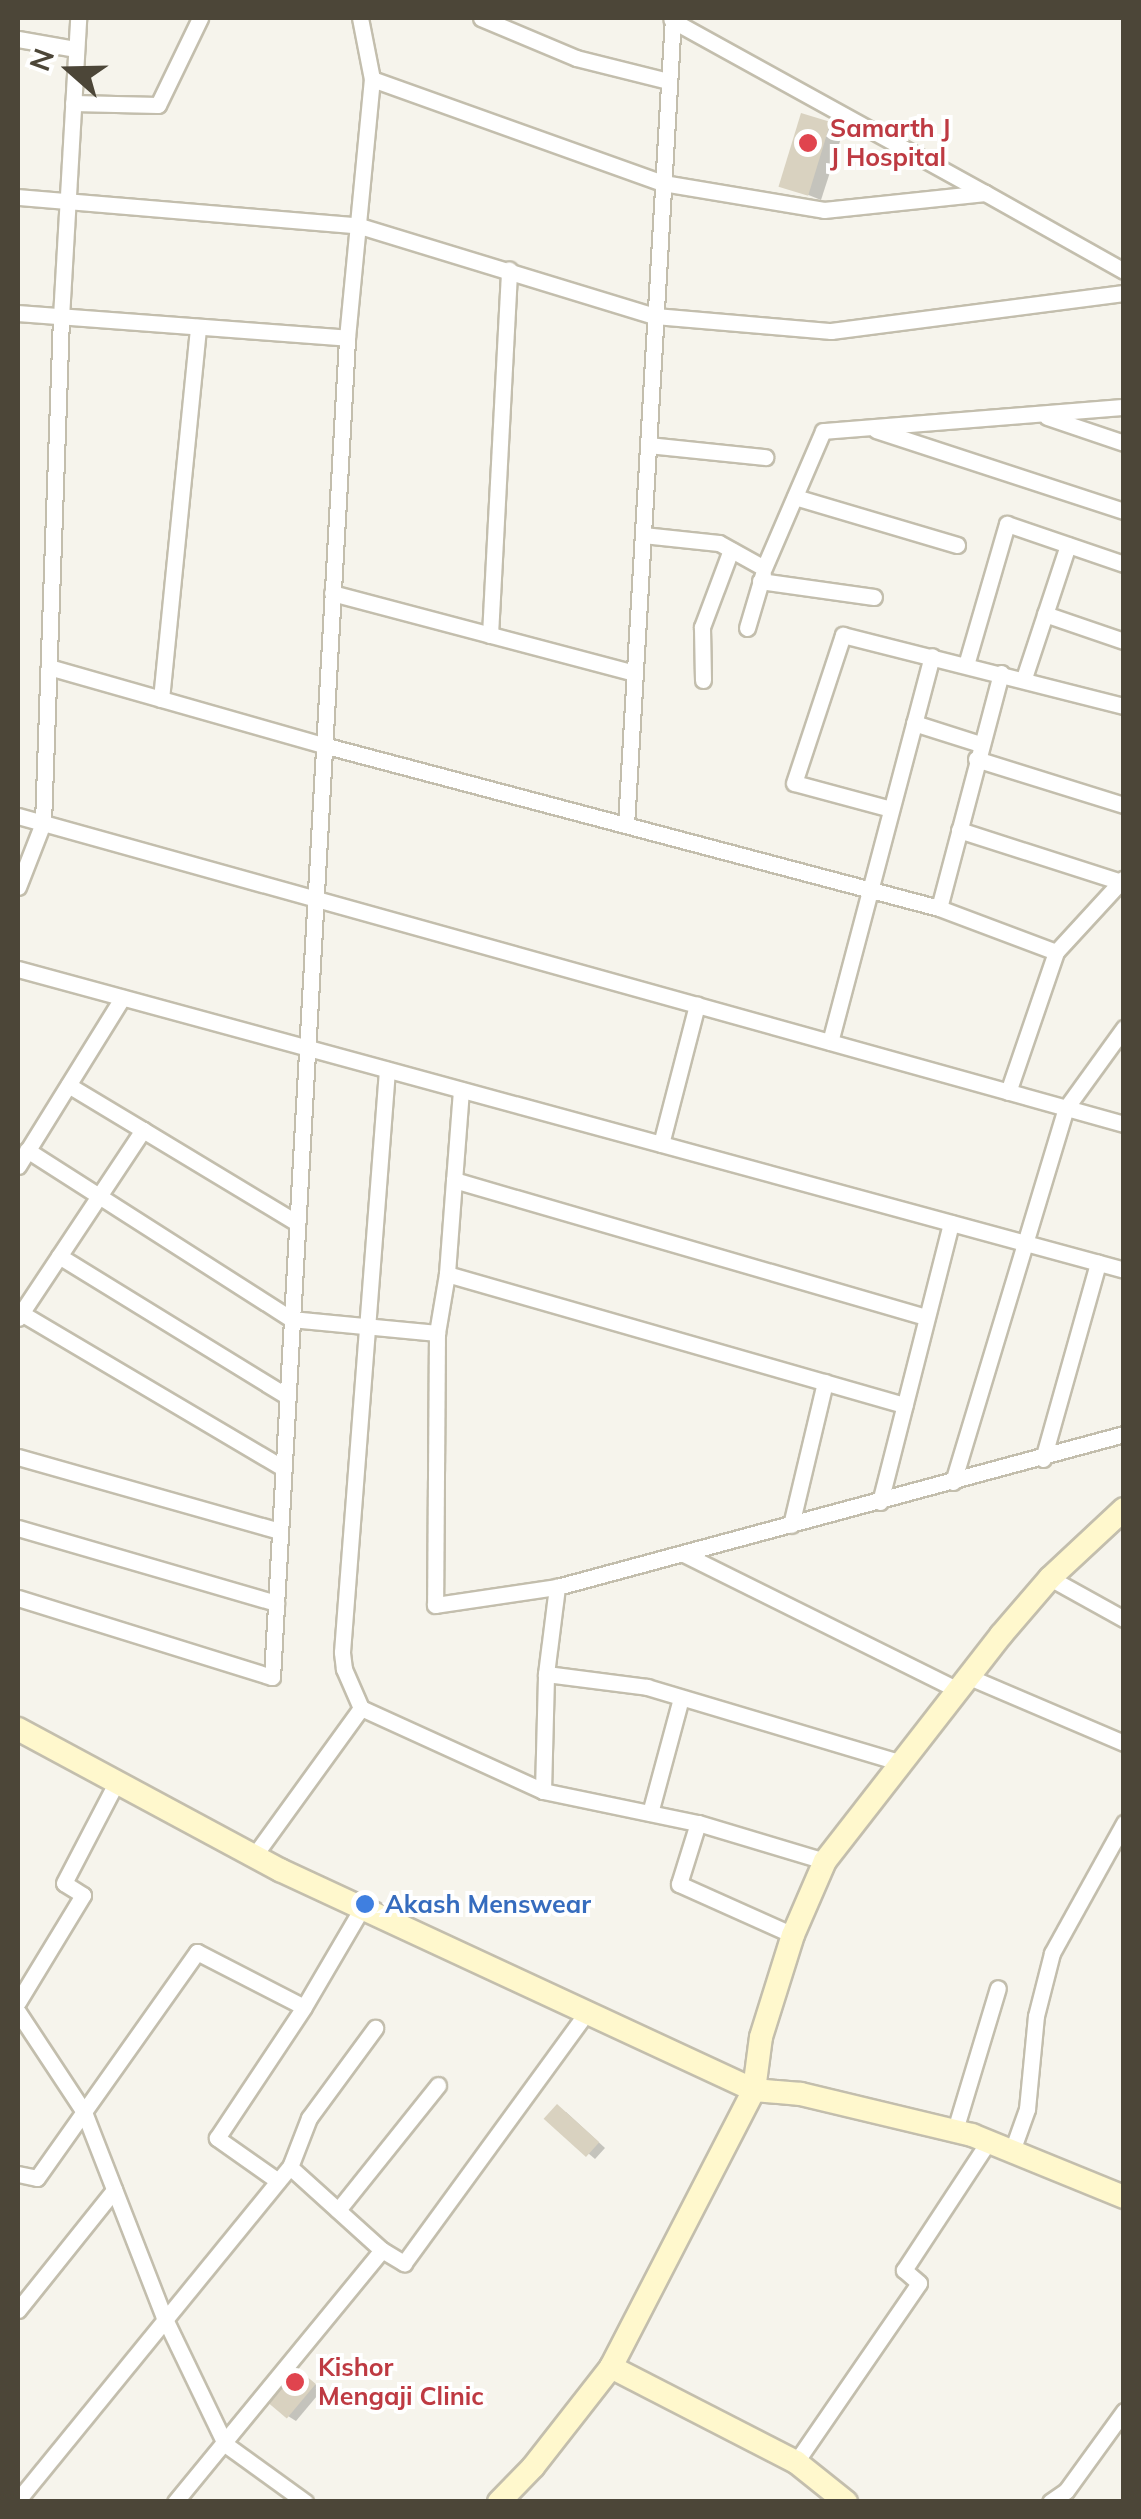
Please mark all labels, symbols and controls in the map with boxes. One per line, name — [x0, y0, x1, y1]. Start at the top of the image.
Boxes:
north arrow — [20, 20, 120, 120]
text: N — [21, 44, 61, 75]
place label: Samarth J J Hospital — [830, 114, 951, 173]
marker: Samarth J J Hospital — [795, 130, 821, 156]
place label: Akash Menswear — [385, 1889, 591, 1919]
marker: Akash Menswear — [354, 1893, 376, 1915]
place label: Kishor Mengaji Clinic — [318, 2353, 484, 2412]
marker: Kishor Mengaji Clinic — [282, 2369, 308, 2395]

